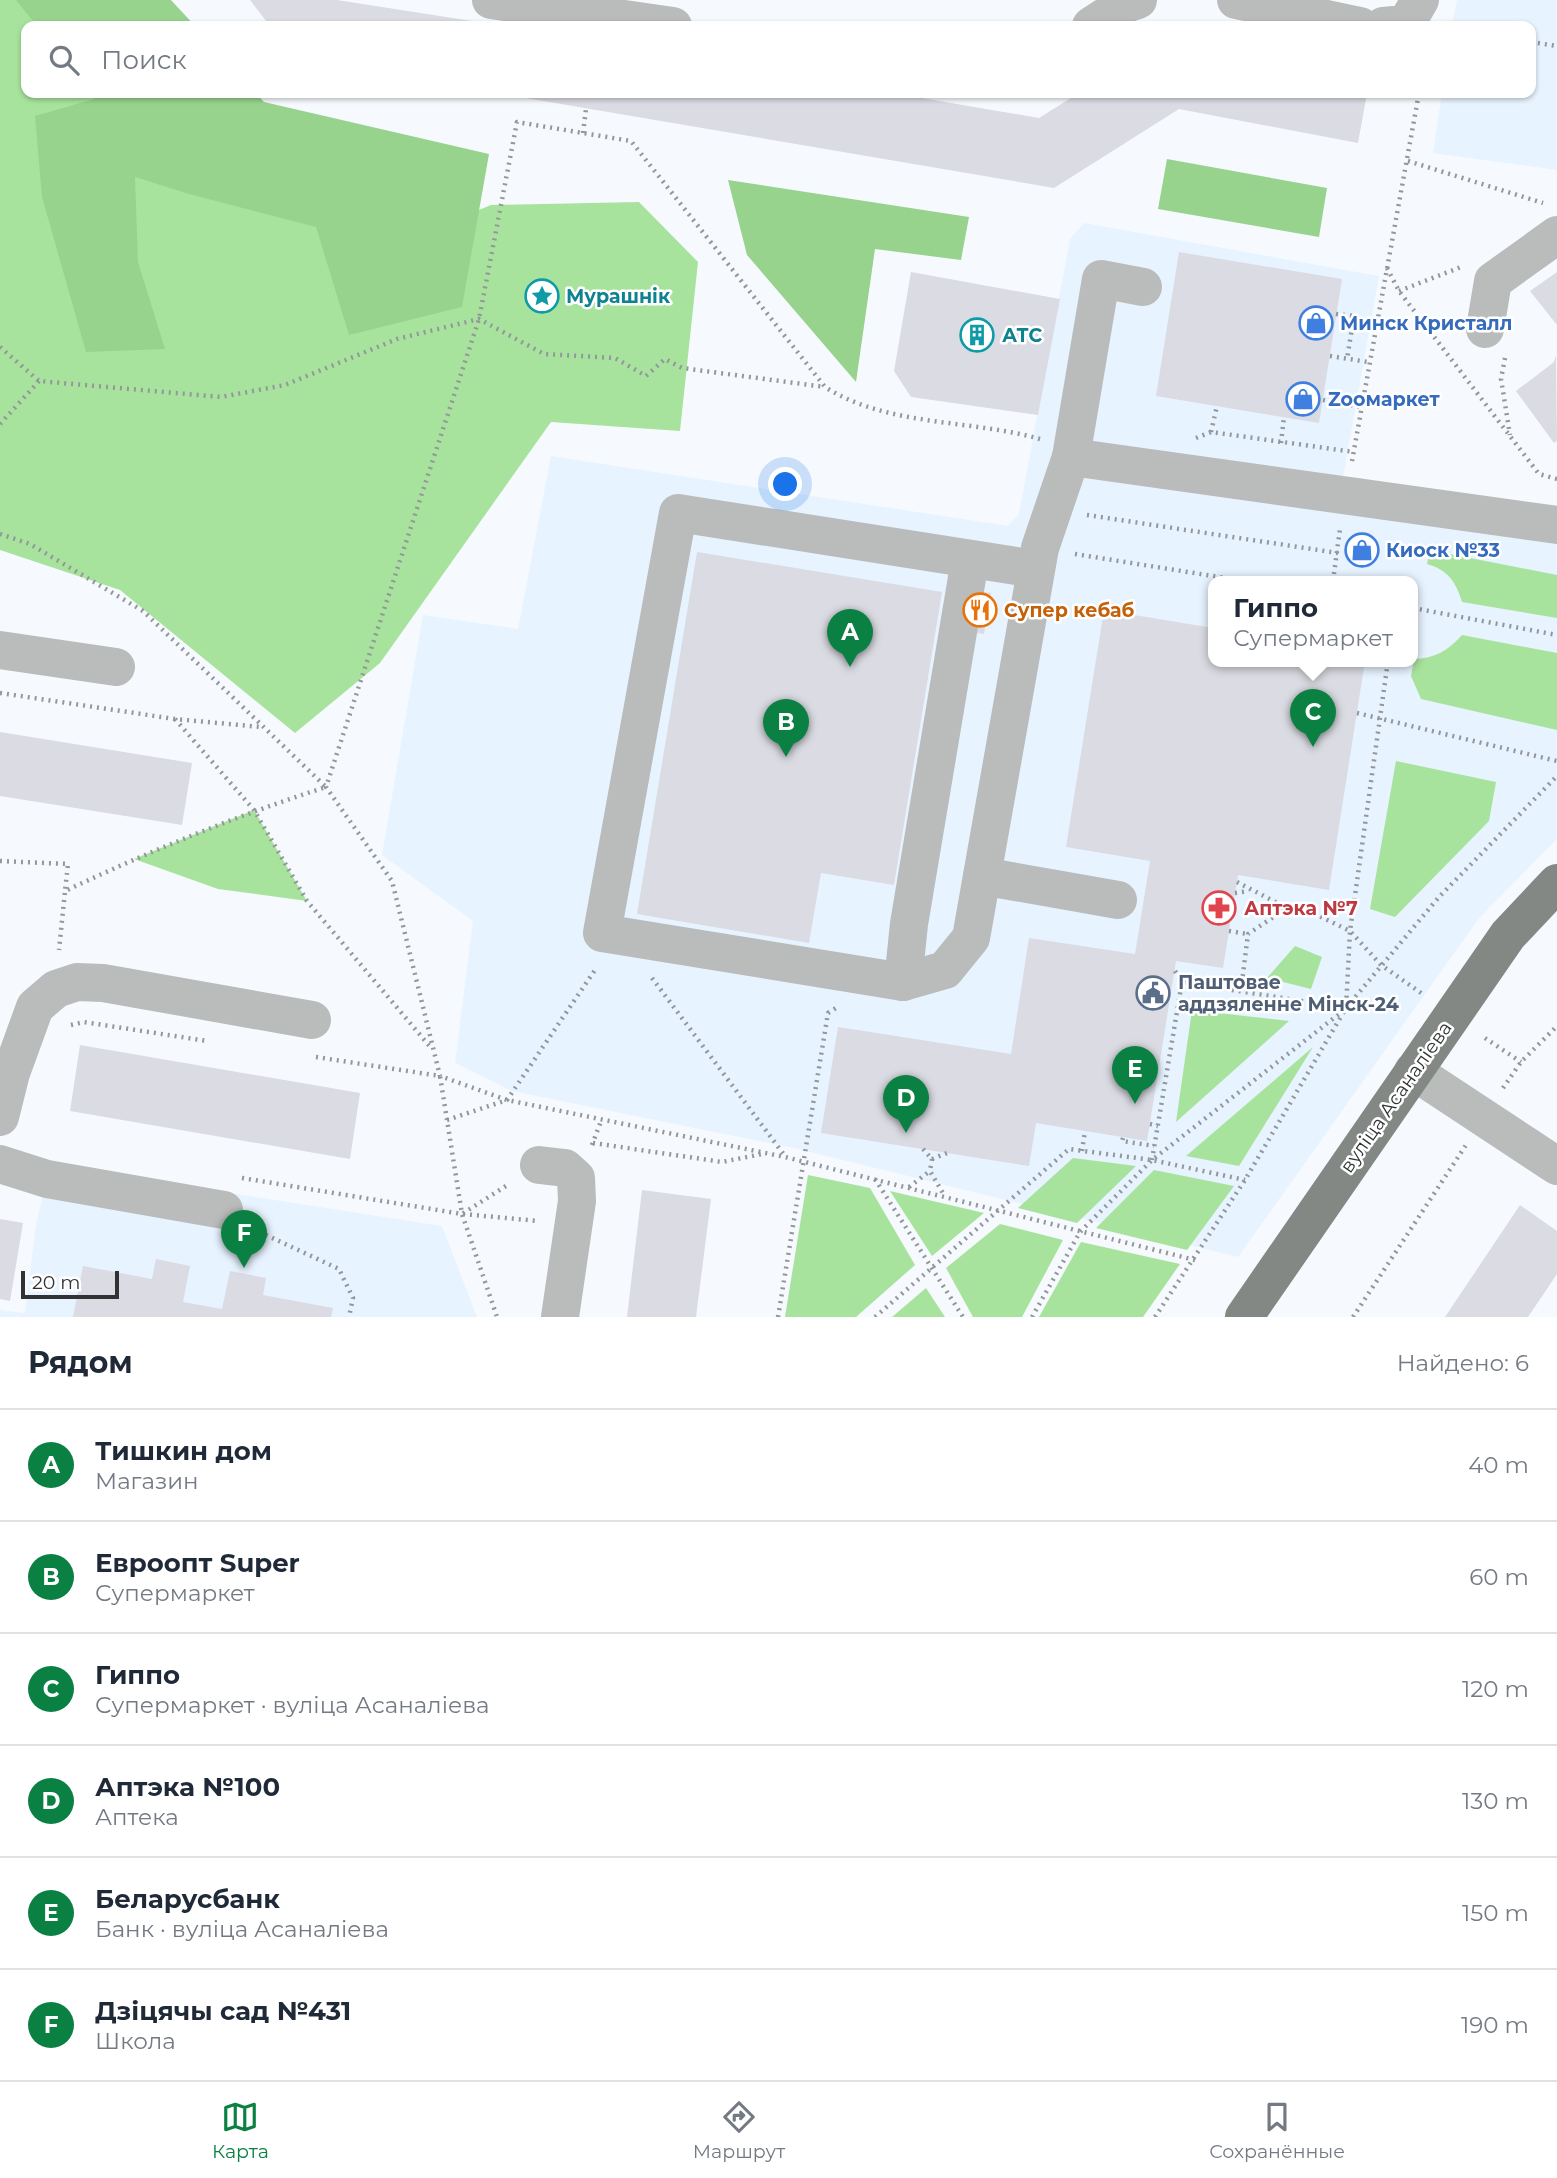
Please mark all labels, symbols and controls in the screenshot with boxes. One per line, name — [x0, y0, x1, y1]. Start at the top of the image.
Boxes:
search box — [21, 21, 1536, 98]
icon: search — [45, 41, 83, 79]
text: Поиск — [101, 44, 187, 76]
place icon: Мурашнік — [523, 277, 561, 315]
place label: Мурашнік — [566, 285, 671, 308]
shop icon: Минск Кристалл — [1297, 304, 1335, 342]
place label: Минск Кристалл — [1340, 312, 1512, 335]
building icon: АТС — [958, 316, 996, 354]
place label: АТС — [1002, 324, 1042, 347]
shop icon: Zooмаркет — [1284, 380, 1322, 418]
place label: Zooмаркет — [1328, 388, 1440, 411]
your location — [768, 467, 802, 501]
shop icon: Киоск №33 — [1343, 531, 1381, 569]
place label: Киоск №33 — [1386, 539, 1500, 562]
popup — [1208, 576, 1418, 667]
restaurant icon: Супер кебаб — [961, 591, 999, 629]
text: Гиппо — [1233, 592, 1318, 624]
place label: Супер кебаб — [1004, 599, 1134, 622]
pin: A — [827, 609, 873, 667]
text: Супермаркет — [1233, 624, 1393, 652]
pin: C — [1290, 689, 1336, 747]
pin: B — [763, 699, 809, 757]
pharmacy icon: Аптэка №7 — [1200, 889, 1238, 927]
place label: Аптэка №7 — [1244, 897, 1358, 920]
place label: Паштовае аддзяленне Мінск-24 — [1178, 971, 1399, 1016]
public building icon: Паштовае аддзяленне Мінск-24 — [1134, 974, 1172, 1012]
street label: вуліца Асаналіева — [1335, 1017, 1457, 1177]
pin: E — [1112, 1046, 1158, 1104]
pin: D — [883, 1075, 929, 1133]
pin: F — [221, 1210, 267, 1268]
scale bar — [21, 1268, 119, 1300]
text: 20 m — [32, 1271, 80, 1294]
text: Рядом — [28, 1344, 133, 1381]
text: Найдено: 6 — [1397, 1349, 1529, 1377]
text: Тишкин дом — [95, 1435, 272, 1467]
text: A — [42, 1451, 60, 1479]
text: 40 m — [1468, 1451, 1529, 1479]
text: Магазин — [95, 1467, 199, 1495]
text: Евроопт Super — [95, 1547, 300, 1579]
text: B — [42, 1563, 60, 1591]
text: 60 m — [1469, 1563, 1529, 1591]
text: Супермаркет — [95, 1579, 255, 1607]
text: Гиппо — [95, 1659, 180, 1691]
text: C — [43, 1675, 59, 1703]
text: 120 m — [1462, 1675, 1529, 1703]
text: Супермаркет · вуліца Асаналіева — [95, 1691, 490, 1719]
text: Аптэка №100 — [95, 1771, 280, 1803]
text: D — [42, 1787, 61, 1815]
text: 130 m — [1462, 1787, 1529, 1815]
text: Аптека — [95, 1803, 179, 1831]
text: Беларусбанк — [95, 1883, 280, 1915]
text: E — [43, 1899, 59, 1927]
text: 150 m — [1462, 1899, 1529, 1927]
text: Банк · вуліца Асаналіева — [95, 1915, 389, 1943]
text: Дзіцячы сад №431 — [95, 1995, 351, 2027]
text: F — [44, 2011, 58, 2039]
text: 190 m — [1461, 2011, 1529, 2039]
text: Школа — [95, 2027, 176, 2055]
tab: Карта — [212, 2098, 269, 2163]
tab: Маршрут — [693, 2098, 785, 2163]
tab: Сохранённые — [1209, 2098, 1345, 2163]

